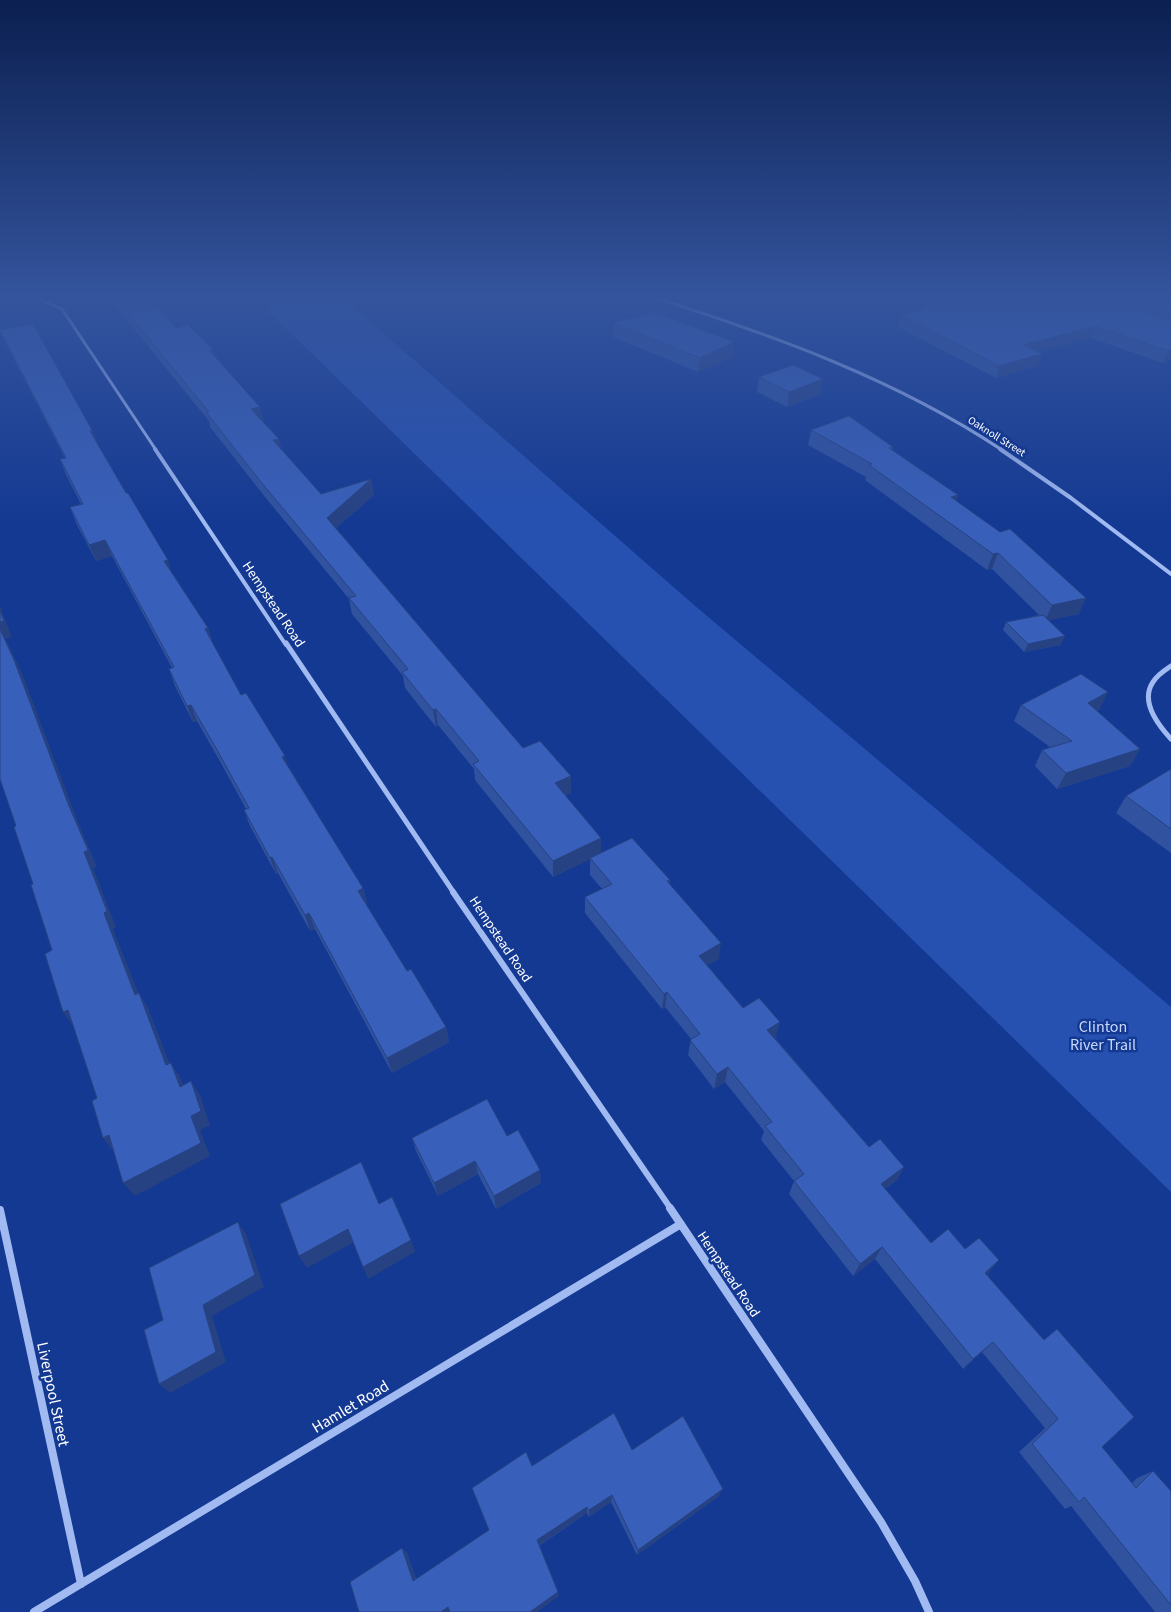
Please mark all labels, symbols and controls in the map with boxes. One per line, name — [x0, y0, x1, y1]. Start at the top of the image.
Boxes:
street label: Oaknoll Street — [965, 413, 1029, 460]
street label: Hempstead Road — [237, 558, 309, 652]
street label: Hempstead Road — [464, 893, 536, 987]
park label: Clinton River Trail — [1070, 1016, 1136, 1056]
street label: Hempstead Road — [692, 1228, 764, 1322]
street label: Liverpool Street — [31, 1340, 75, 1449]
street label: Hamlet Road — [308, 1375, 393, 1439]

